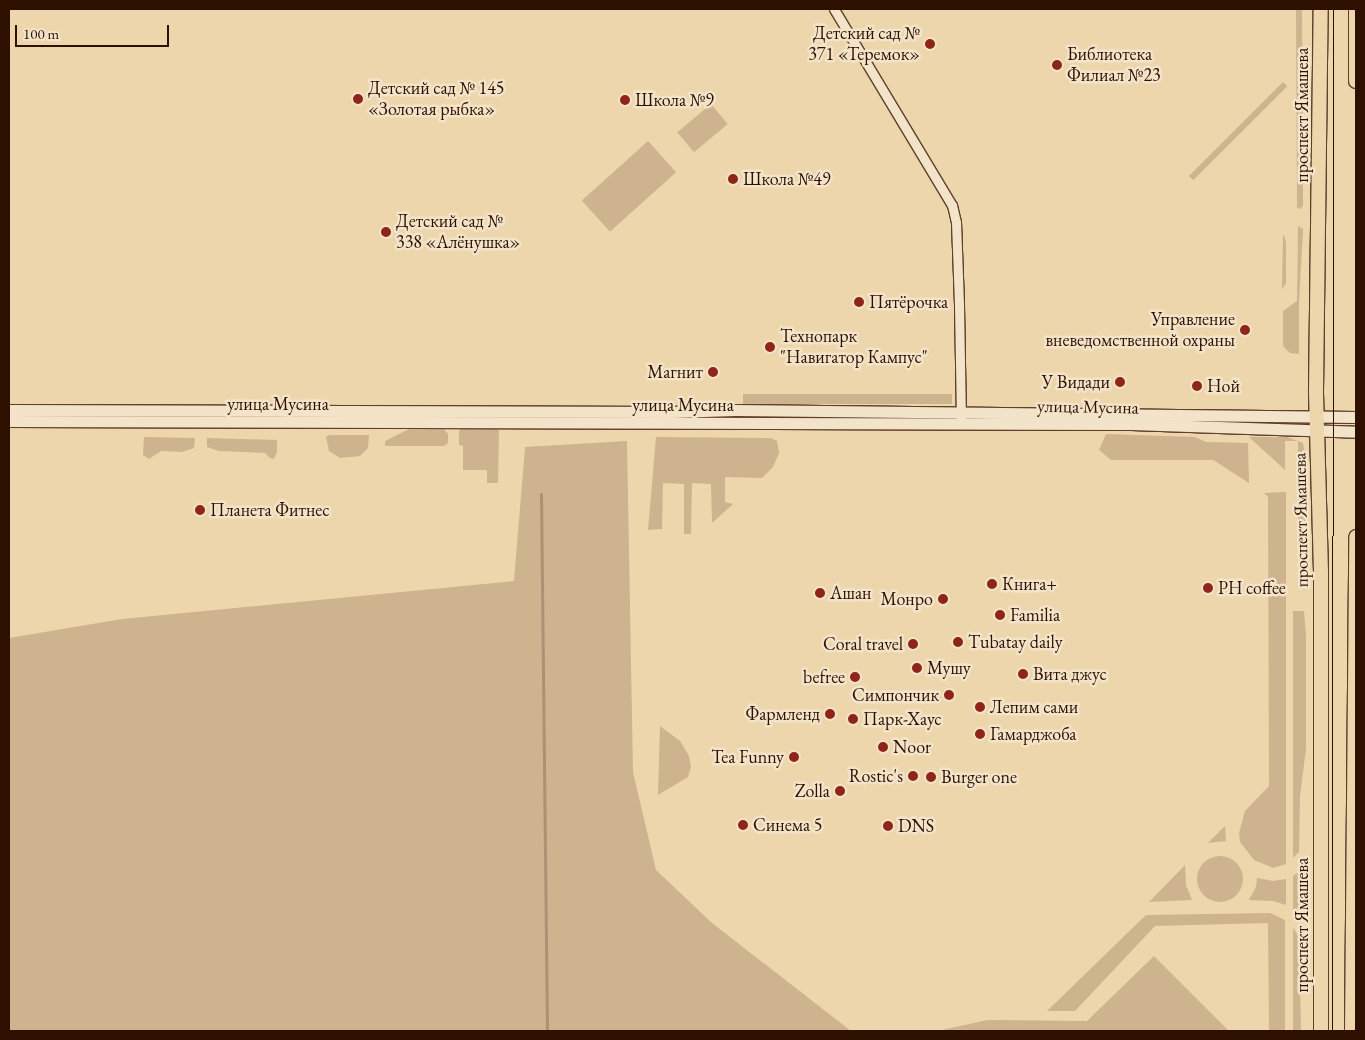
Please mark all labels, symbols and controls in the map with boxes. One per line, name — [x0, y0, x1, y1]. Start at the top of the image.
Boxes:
scale bar — [18, 15, 171, 47]
place label: Детский сад № 371 «Теремок» — [808, 23, 920, 66]
text: 100 m — [23, 24, 59, 43]
marker: Детский сад № 371 «Теремок» — [924, 38, 936, 50]
place label: Библиотека Филиал №23 — [1067, 44, 1161, 86]
street label: проспект Ямашева — [1291, 48, 1313, 182]
marker: Библиотека Филиал №23 — [1051, 59, 1063, 71]
place label: Детский сад № 145 «Золотая рыбка» — [368, 78, 505, 120]
place label: Школа №9 — [635, 89, 714, 111]
marker: Детский сад № 145 «Золотая рыбка» — [352, 93, 364, 105]
marker: Школа №9 — [619, 94, 631, 106]
place label: Школа №49 — [743, 168, 831, 190]
marker: Школа №49 — [727, 173, 739, 185]
place label: Детский сад № 338 «Алёнушка» — [396, 211, 520, 253]
marker: Детский сад № 338 «Алёнушка» — [380, 226, 392, 238]
place label: Пятёрочка — [869, 291, 948, 313]
marker: Пятёрочка — [853, 296, 865, 308]
place label: Управление вневедомственной охраны — [1045, 309, 1235, 352]
marker: Управление вневедомственной охраны — [1239, 324, 1251, 336]
place label: Технопарк "Навигатор Кампус" — [780, 326, 928, 368]
marker: Технопарк "Навигатор Кампус" — [764, 341, 776, 353]
place label: Магнит — [647, 361, 703, 383]
marker: Магнит — [707, 366, 719, 378]
place label: У Видади — [1042, 371, 1110, 393]
place label: Ной — [1207, 375, 1240, 397]
marker: У Видади — [1114, 376, 1126, 388]
marker: Ной — [1191, 380, 1203, 392]
street label: улица Мусина — [227, 393, 329, 415]
street label: улица Мусина — [632, 394, 734, 416]
street label: улица Мусина — [1037, 395, 1139, 419]
street label: проспект Ямашева — [1289, 452, 1313, 588]
place label: Планета Фитнес — [210, 499, 329, 521]
marker: Планета Фитнес — [194, 504, 206, 516]
place label: Книга+ — [1002, 573, 1057, 595]
place label: PH coffee — [1218, 577, 1286, 599]
marker: Книга+ — [986, 578, 998, 590]
place label: Ашан — [830, 582, 871, 604]
marker: PH coffee — [1202, 582, 1214, 594]
marker: Ашан — [814, 587, 826, 599]
place label: Монро — [881, 588, 933, 610]
marker: Монро — [937, 593, 949, 605]
place label: Familia — [1010, 604, 1060, 626]
marker: Familia — [994, 609, 1006, 621]
place label: Tubatay daily — [968, 631, 1063, 653]
place label: Coral travel — [823, 633, 903, 655]
marker: Tubatay daily — [952, 636, 964, 648]
marker: Coral travel — [907, 638, 919, 650]
place label: Мушу — [927, 657, 971, 679]
marker: Мушу — [911, 662, 923, 674]
place label: Вита джус — [1033, 663, 1107, 685]
place label: befree — [803, 666, 845, 688]
marker: Вита джус — [1017, 668, 1029, 680]
marker: befree — [849, 671, 861, 683]
place label: Симпончик — [852, 684, 939, 706]
marker: Симпончик — [943, 689, 955, 701]
place label: Лепим сами — [990, 696, 1078, 718]
marker: Лепим сами — [974, 701, 986, 713]
place label: Фармленд — [745, 703, 820, 725]
marker: Фармленд — [824, 708, 836, 720]
place label: Парк-Хаус — [863, 708, 942, 730]
marker: Парк-Хаус — [847, 713, 859, 725]
place label: Гамарджоба — [990, 723, 1077, 745]
marker: Гамарджоба — [974, 728, 986, 740]
place label: Noor — [893, 736, 931, 758]
marker: Noor — [877, 741, 889, 753]
place label: Tea Funny — [711, 746, 784, 768]
marker: Tea Funny — [788, 751, 800, 763]
place label: Rostiс's — [849, 765, 903, 787]
place label: Burger one — [941, 766, 1017, 788]
marker: Rostiс's — [907, 770, 919, 782]
marker: Burger one — [925, 771, 937, 783]
place label: Zolla — [795, 780, 830, 802]
marker: Zolla — [834, 785, 846, 797]
place label: Синема 5 — [753, 814, 822, 836]
place label: DNS — [898, 815, 934, 837]
marker: Синема 5 — [737, 819, 749, 831]
marker: DNS — [882, 820, 894, 832]
street label: проспект Ямашева — [1291, 858, 1313, 992]

